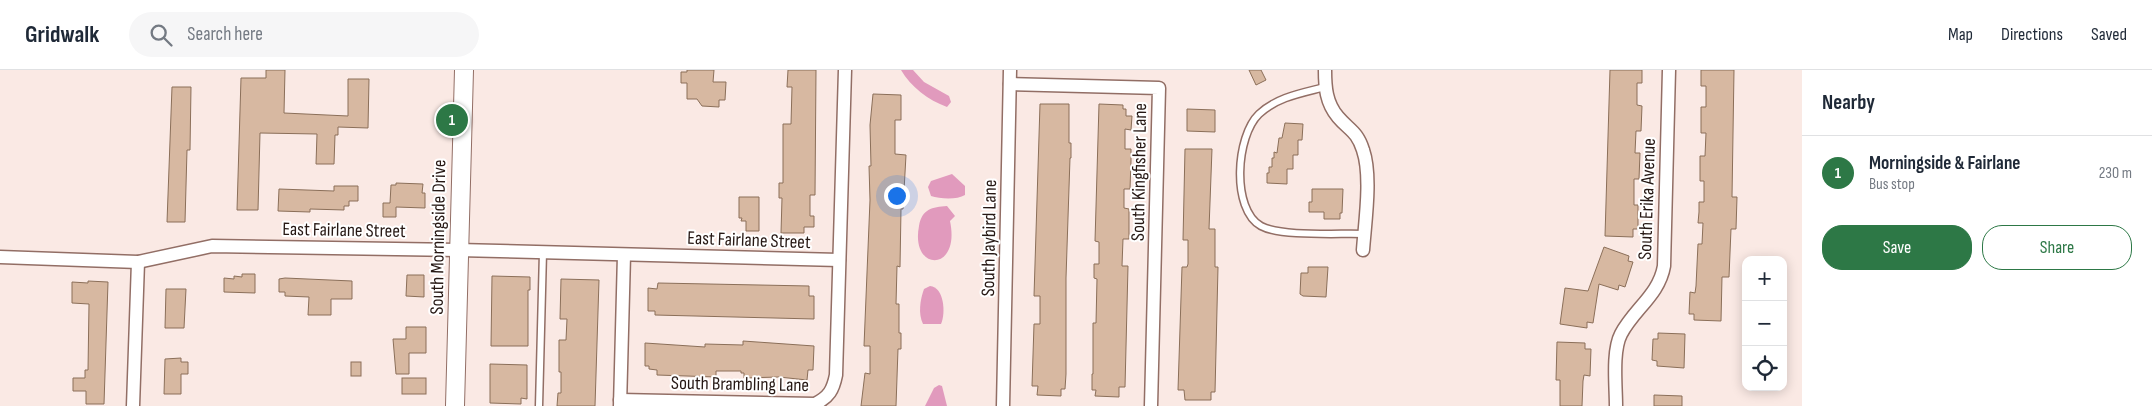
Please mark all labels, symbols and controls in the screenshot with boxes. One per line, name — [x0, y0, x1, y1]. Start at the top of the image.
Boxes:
search box — [129, 12, 479, 57]
text: Gridwalk — [25, 20, 99, 49]
icon: search — [147, 21, 175, 49]
text: Search here — [187, 23, 263, 46]
text: Map — [1948, 24, 1973, 45]
text: Directions — [2001, 24, 2063, 45]
text: Saved — [2091, 24, 2127, 45]
text: Nearby — [1822, 90, 1875, 115]
pin: 1 — [436, 101, 468, 139]
street label: South Kingfisher Lane — [1127, 103, 1152, 241]
street label: South Erika Avenue — [1634, 138, 1661, 260]
text: Morningside & Fairlane — [1869, 152, 2020, 175]
street label: South Morningside Drive — [426, 159, 451, 315]
text: 1 — [1835, 164, 1841, 183]
text: 230 m — [2099, 164, 2132, 183]
text: Bus stop — [1869, 175, 1915, 194]
street label: South Jaybird Lane — [977, 179, 1002, 297]
your location — [884, 183, 910, 209]
street label: East Fairlane Street — [282, 218, 406, 243]
button: Save — [1822, 225, 1972, 270]
button: Share — [1982, 225, 2132, 270]
street label: East Fairlane Street — [687, 227, 811, 254]
map controls — [1742, 256, 1787, 391]
button: + — [1742, 256, 1787, 301]
button: − — [1742, 301, 1787, 346]
button: locate — [1742, 346, 1787, 391]
street label: South Brambling Lane — [671, 372, 809, 397]

